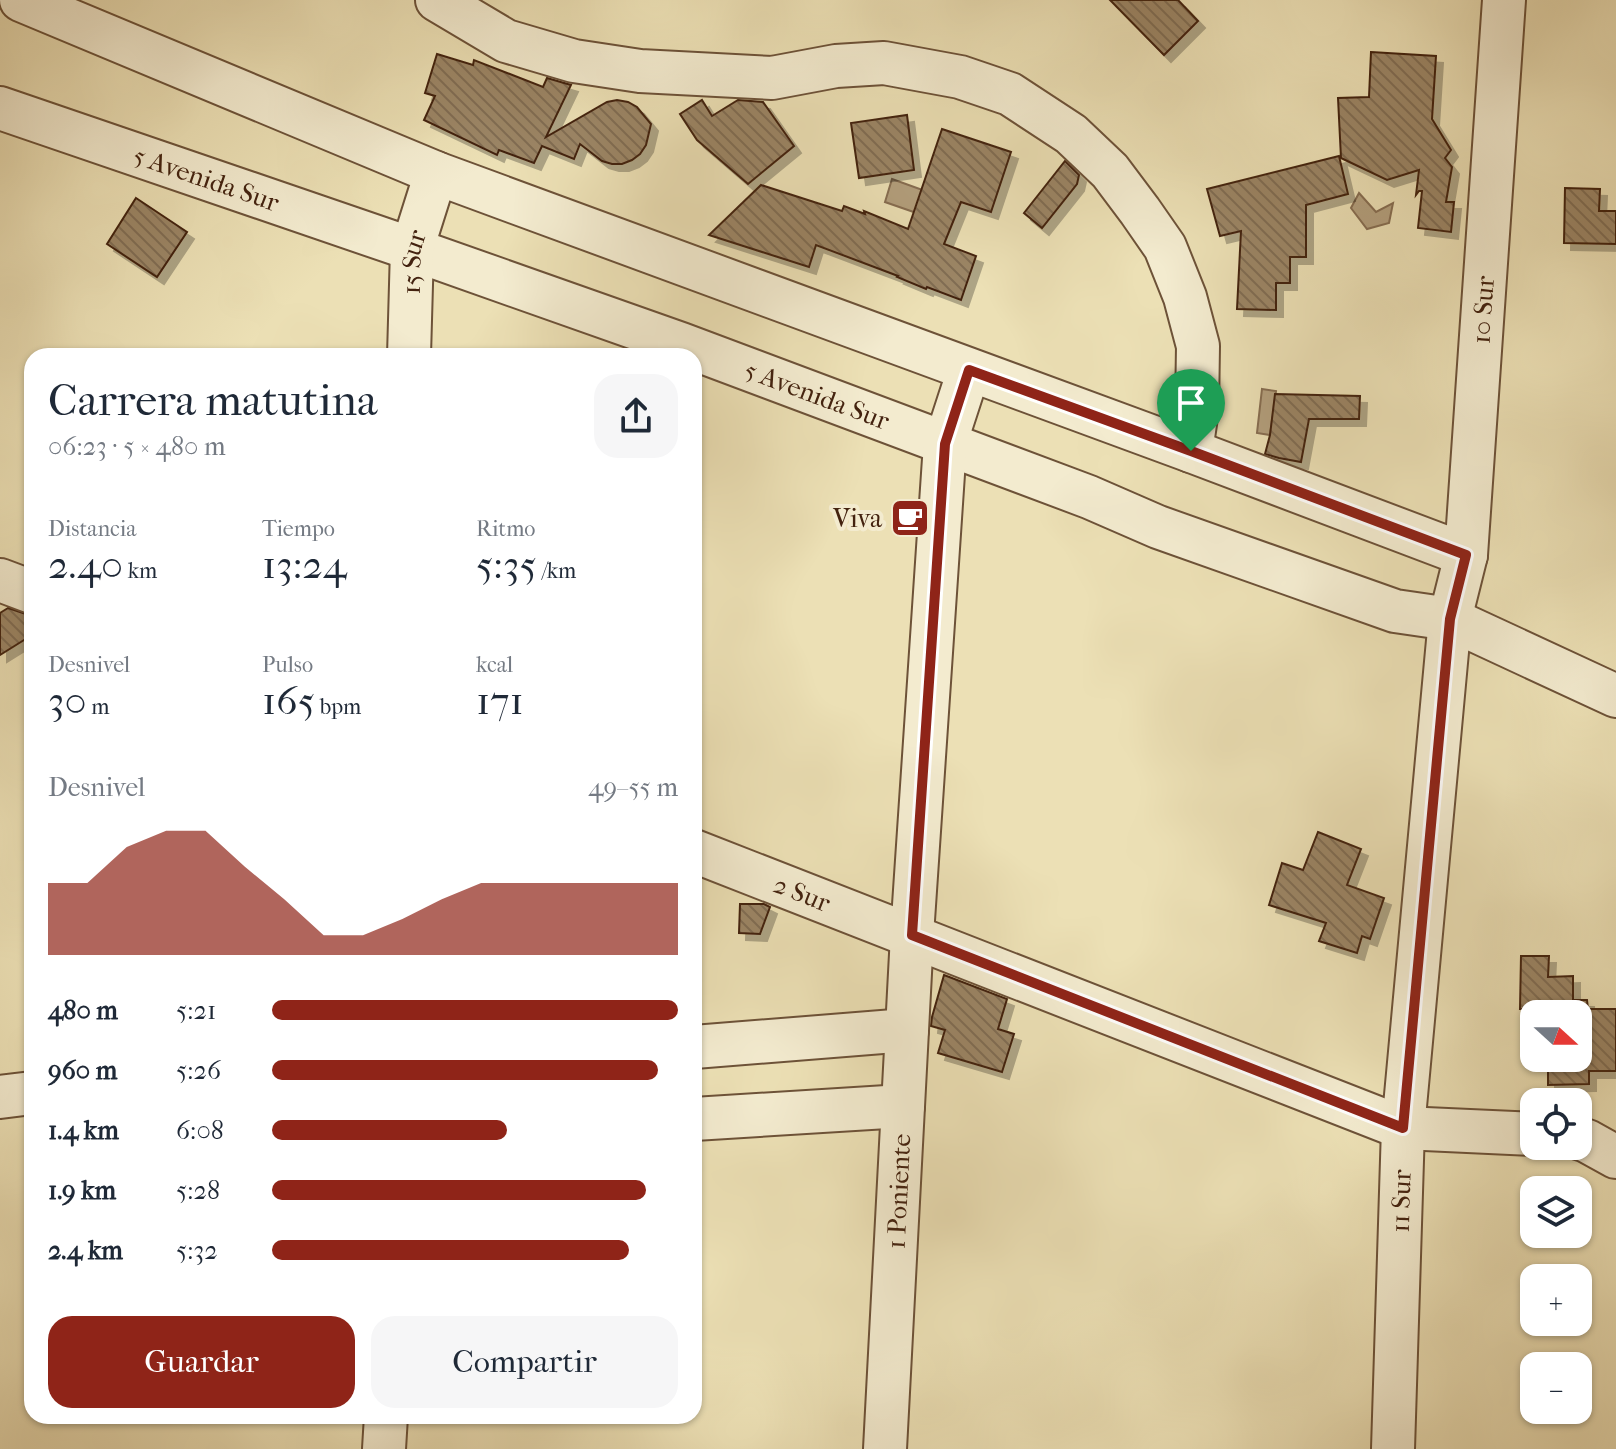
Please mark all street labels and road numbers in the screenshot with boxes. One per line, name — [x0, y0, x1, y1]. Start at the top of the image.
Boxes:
street label: 5 Avenida Sur — [129, 140, 283, 218]
street label: 15 Sur — [396, 226, 433, 295]
street label: 10 Sur — [1465, 275, 1501, 345]
street label: 5 Avenida Sur — [740, 354, 893, 437]
street label: 2 Sur — [769, 869, 835, 919]
street label: 1 Poniente — [881, 1133, 918, 1250]
street label: 11 Sur — [1385, 1169, 1418, 1233]

